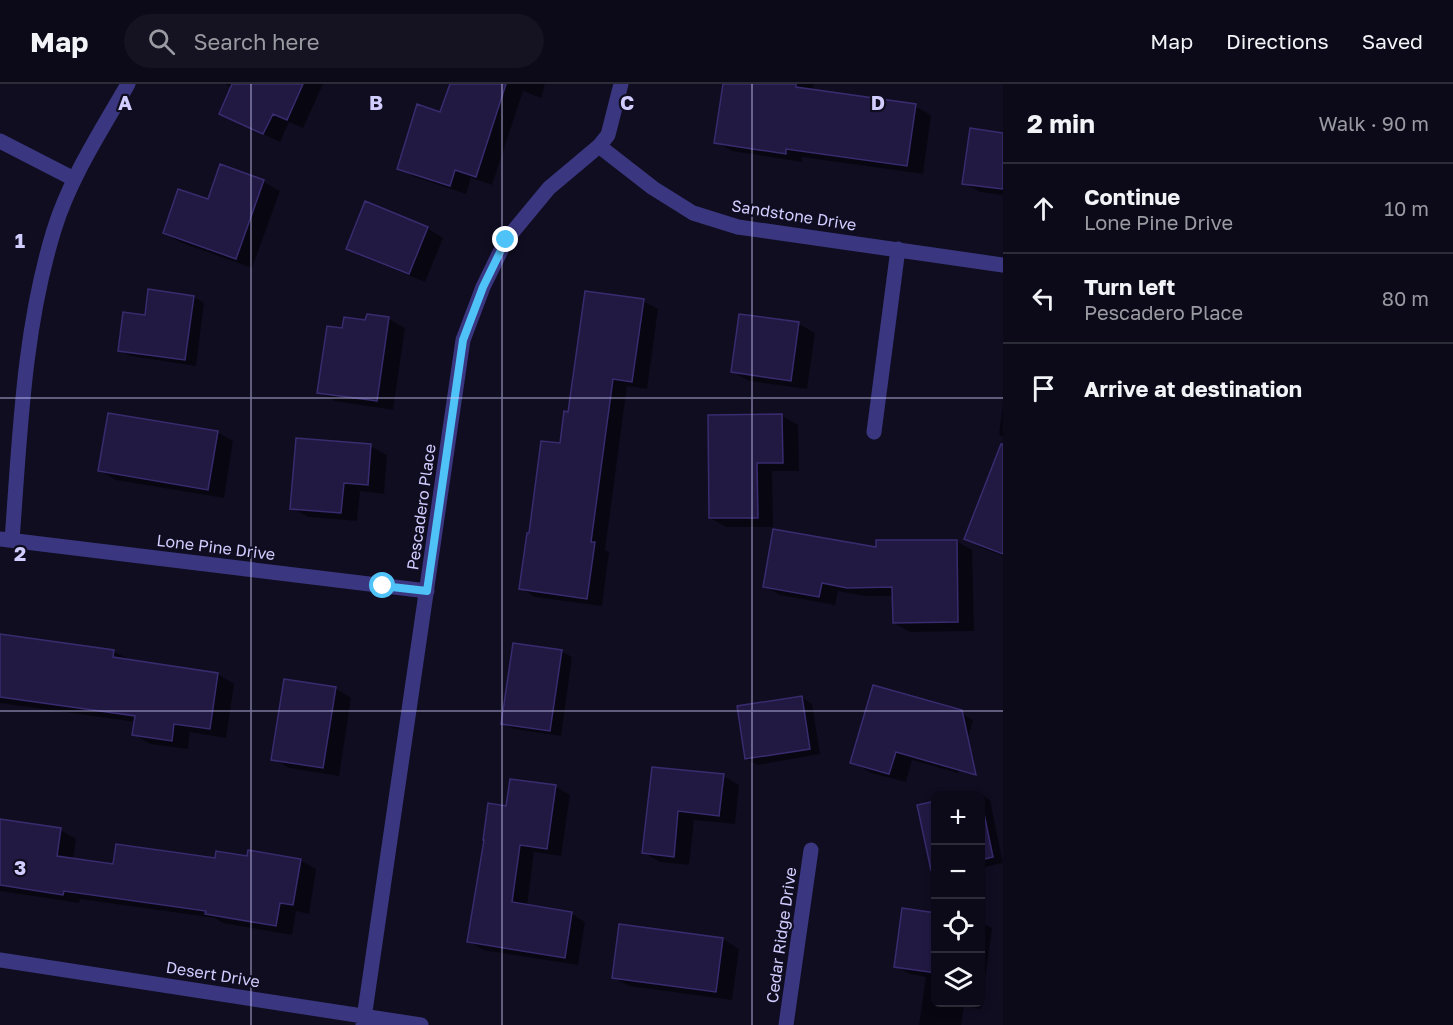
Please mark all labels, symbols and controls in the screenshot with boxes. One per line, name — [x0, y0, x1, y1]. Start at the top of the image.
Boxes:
search box — [124, 14, 544, 68]
text: Map — [30, 25, 88, 58]
icon: search — [145, 25, 178, 58]
text: Search here — [193, 28, 319, 55]
text: Map — [1150, 28, 1193, 54]
text: Directions — [1226, 28, 1329, 54]
text: Saved — [1362, 28, 1423, 54]
text: A — [118, 90, 132, 114]
text: B — [369, 90, 383, 114]
text: C — [620, 90, 634, 114]
text: D — [871, 90, 885, 114]
text: 2 min — [1027, 108, 1095, 139]
text: Walk · 90 m — [1318, 111, 1429, 135]
text: Continue — [1084, 183, 1180, 210]
icon: ahead — [1027, 192, 1060, 225]
street label: Sandstone Drive — [730, 195, 858, 235]
text: 10 m — [1384, 196, 1429, 220]
text: Lone Pine Drive — [1084, 210, 1233, 234]
route end — [492, 226, 518, 252]
text: 1 — [15, 228, 25, 252]
text: Turn left — [1084, 273, 1175, 300]
icon: left — [1027, 282, 1060, 315]
text: 80 m — [1382, 286, 1429, 310]
text: Pescadero Place — [1084, 300, 1243, 324]
icon: arrive — [1027, 372, 1060, 405]
text: Arrive at destination — [1084, 375, 1302, 402]
street label: Pescadero Place — [402, 443, 440, 571]
street label: Lone Pine Drive — [156, 530, 276, 564]
text: 2 — [14, 541, 26, 565]
route start — [369, 572, 395, 598]
map controls — [931, 791, 985, 1007]
button: + — [931, 791, 985, 845]
button: − — [931, 845, 985, 899]
text: 3 — [14, 855, 26, 879]
street label: Cedar Ridge Drive — [762, 866, 800, 1004]
button: locate — [931, 899, 985, 953]
button: layers — [931, 953, 985, 1007]
street label: Desert Drive — [165, 957, 261, 991]

